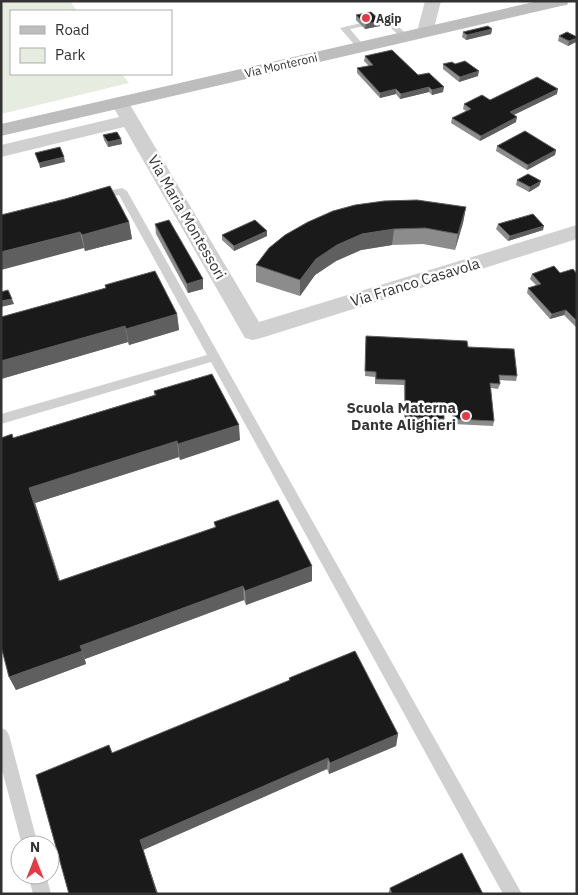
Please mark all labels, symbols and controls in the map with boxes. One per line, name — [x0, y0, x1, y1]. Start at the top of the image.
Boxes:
legend — [10, 10, 172, 75]
place label: Agip — [376, 11, 402, 26]
marker: Agip — [360, 12, 372, 24]
text: Road — [55, 20, 90, 39]
text: Park — [55, 45, 85, 64]
street label: Via Monteroni — [243, 49, 319, 81]
street label: Via Maria Montessori — [144, 152, 230, 282]
street label: Via Franco Casavola — [348, 253, 482, 311]
place label: Scuola Materna Dante Alighieri — [346, 398, 456, 434]
marker: Scuola Materna Dante Alighieri — [460, 410, 472, 422]
north arrow — [10, 835, 60, 885]
text: N — [30, 838, 40, 856]

